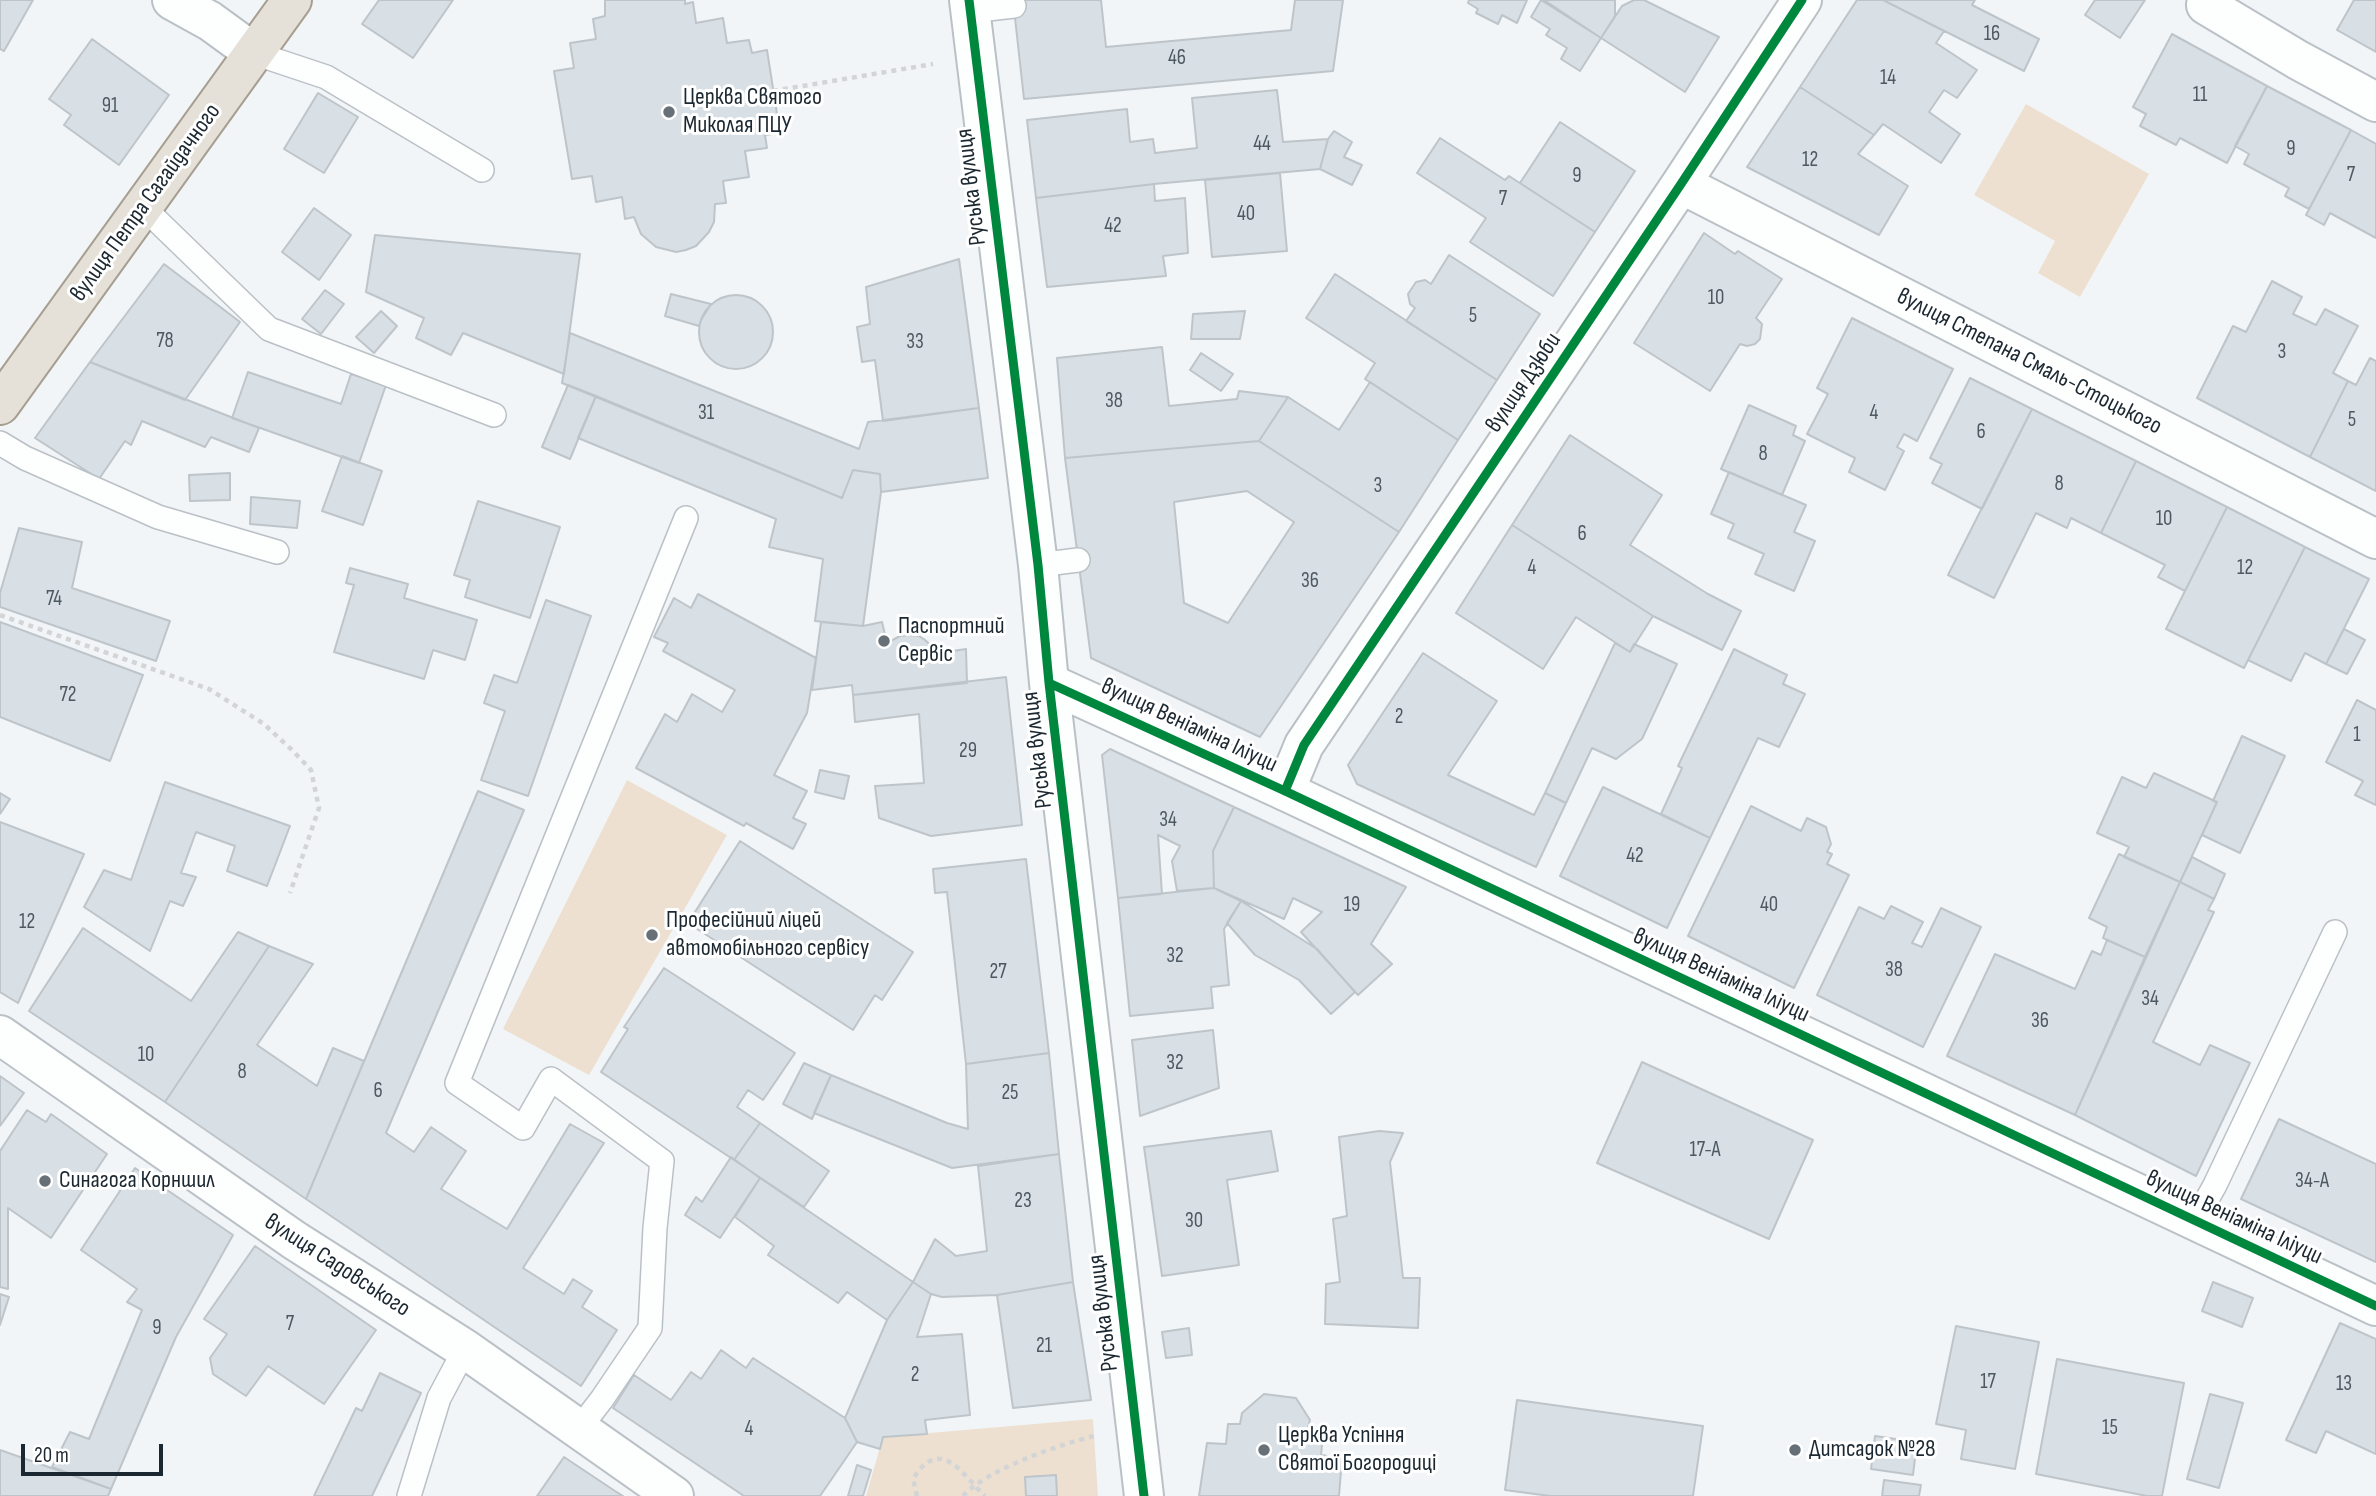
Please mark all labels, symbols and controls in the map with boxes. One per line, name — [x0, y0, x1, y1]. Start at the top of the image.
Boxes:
house number: 16 — [1984, 22, 2000, 48]
house number: 46 — [1168, 46, 1186, 72]
house number: 14 — [1880, 66, 1896, 92]
house number: 11 — [2193, 83, 2207, 109]
place label: Церква Святого Миколая ПЦУ — [683, 84, 822, 140]
house number: 91 — [102, 94, 118, 120]
street label: вулиця Петра Сагайдачного — [65, 99, 227, 307]
marker: Церква Святого Миколая ПЦУ — [661, 104, 677, 120]
street label: Руська вулиця — [951, 127, 993, 247]
house number: 44 — [1253, 132, 1271, 158]
house number: 9 — [2286, 137, 2296, 163]
house number: 12 — [1802, 148, 1818, 174]
house number: 7 — [2347, 163, 2355, 189]
house number: 9 — [1572, 164, 1582, 190]
house number: 7 — [1499, 187, 1507, 213]
house number: 40 — [1237, 202, 1255, 228]
house number: 42 — [1104, 214, 1122, 240]
street label: вулиця Степана Смаль-Стоцького — [1892, 283, 2166, 441]
house number: 10 — [1708, 286, 1724, 312]
house number: 5 — [1469, 304, 1477, 330]
street label: вулиця Дзюби — [1480, 327, 1568, 439]
house number: 78 — [156, 329, 174, 355]
house number: 33 — [906, 330, 924, 356]
house number: 3 — [2278, 340, 2286, 366]
house number: 38 — [1105, 389, 1123, 415]
house number: 31 — [698, 401, 714, 427]
house number: 4 — [1870, 401, 1878, 427]
house number: 5 — [2348, 408, 2356, 434]
house number: 6 — [1976, 420, 1986, 446]
house number: 8 — [1758, 442, 1768, 468]
house number: 8 — [2054, 472, 2064, 498]
house number: 3 — [1374, 474, 1382, 500]
house number: 10 — [2156, 507, 2172, 533]
house number: 6 — [1577, 522, 1587, 548]
house number: 4 — [1528, 556, 1536, 582]
house number: 12 — [2237, 556, 2253, 582]
house number: 36 — [1301, 569, 1319, 595]
house number: 74 — [46, 587, 62, 613]
place label: Паспортний Сервіс — [898, 613, 1005, 669]
marker: Паспортний Сервіс — [876, 633, 892, 649]
street label: вулиця Веніаміна Іліуци — [1096, 673, 1282, 779]
house number: 72 — [59, 683, 77, 709]
street label: Руська вулиця — [1017, 690, 1059, 810]
house number: 2 — [1395, 705, 1403, 731]
house number: 1 — [2353, 723, 2361, 749]
house number: 29 — [959, 739, 977, 765]
house number: 34 — [1159, 808, 1177, 834]
house number: 42 — [1626, 844, 1644, 870]
house number: 19 — [1344, 893, 1360, 919]
house number: 40 — [1760, 893, 1778, 919]
place label: Професійний ліцей автомобільного сервісу — [666, 907, 869, 963]
house number: 12 — [19, 910, 35, 936]
street label: вулиця Веніаміна Іліуци — [1628, 923, 1814, 1029]
marker: Професійний ліцей автомобільного сервісу — [644, 927, 660, 943]
house number: 32 — [1166, 944, 1184, 970]
house number: 38 — [1885, 958, 1903, 984]
house number: 27 — [989, 960, 1007, 986]
house number: 34 — [2141, 987, 2159, 1013]
house number: 36 — [2031, 1009, 2049, 1035]
house number: 10 — [138, 1043, 154, 1069]
house number: 32 — [1166, 1051, 1184, 1077]
house number: 8 — [237, 1060, 247, 1086]
house number: 6 — [373, 1079, 383, 1105]
house number: 25 — [1001, 1081, 1019, 1107]
house number: 17-А — [1690, 1138, 1720, 1164]
street label: вулиця Веніаміна Іліуци — [2141, 1165, 2327, 1271]
place label: Синагога Корншил — [59, 1167, 215, 1195]
house number: 34-А — [2295, 1169, 2329, 1195]
marker: Синагога Корншил — [37, 1173, 53, 1189]
house number: 23 — [1014, 1189, 1032, 1215]
street label: вулиця Садовського — [259, 1208, 415, 1324]
house number: 30 — [1185, 1209, 1203, 1235]
street label: Руська вулиця — [1083, 1253, 1125, 1373]
house number: 7 — [286, 1312, 294, 1338]
house number: 9 — [152, 1316, 162, 1342]
house number: 21 — [1036, 1334, 1052, 1360]
house number: 2 — [911, 1363, 919, 1389]
house number: 17 — [1980, 1370, 1996, 1396]
house number: 13 — [2336, 1372, 2352, 1398]
house number: 15 — [2102, 1416, 2118, 1442]
house number: 4 — [745, 1417, 753, 1443]
place label: Церква Успіння Святої Богородиці — [1278, 1422, 1436, 1478]
scale bar — [24, 1430, 166, 1474]
place label: Дитсадок №28 — [1809, 1436, 1936, 1464]
marker: Церква Успіння Святої Богородиці — [1256, 1442, 1272, 1458]
marker: Дитсадок №28 — [1787, 1442, 1803, 1458]
text: 20 m — [34, 1443, 69, 1468]

